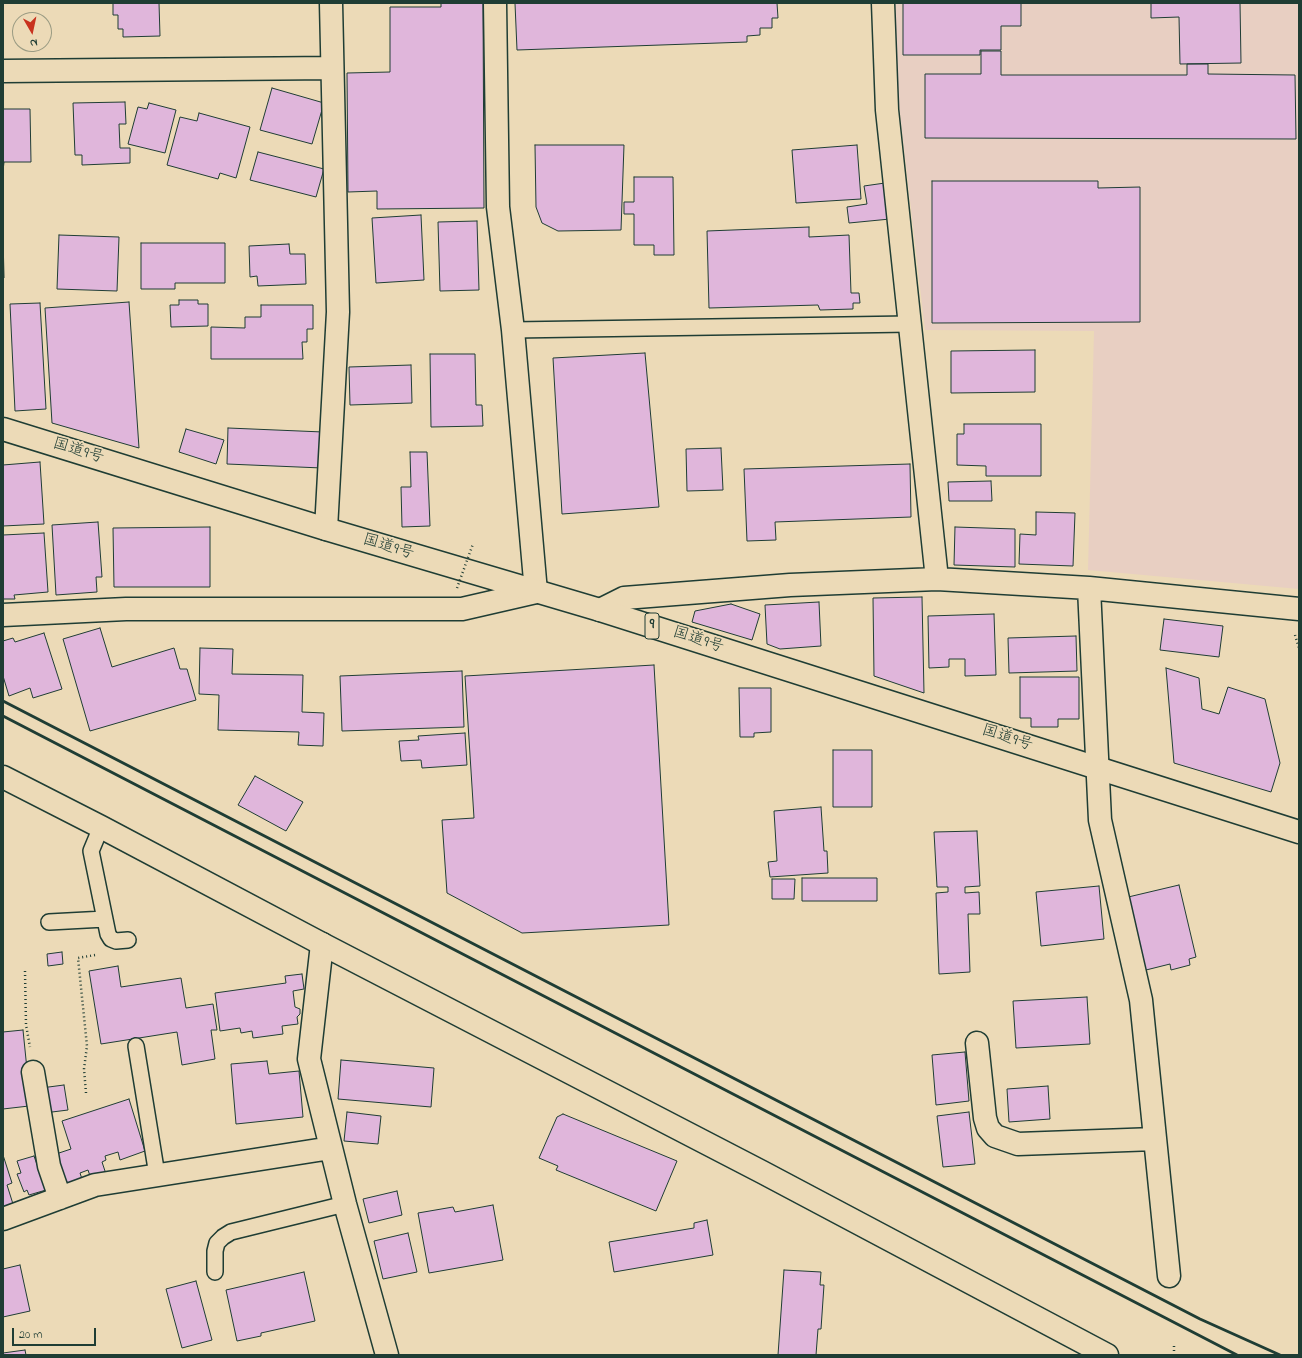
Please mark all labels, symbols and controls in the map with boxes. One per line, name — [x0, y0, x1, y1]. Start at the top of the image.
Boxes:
north arrow — [12, 12, 52, 52]
text: N — [29, 34, 39, 51]
street label: 国道9号 — [50, 435, 106, 469]
street label: 国道9号 — [360, 531, 416, 565]
road number: 9 — [645, 613, 659, 639]
street label: 国道9号 — [670, 624, 726, 658]
street label: 国道9号 — [979, 722, 1035, 756]
scale bar — [14, 1320, 98, 1346]
text: 20 m — [19, 1326, 42, 1344]

